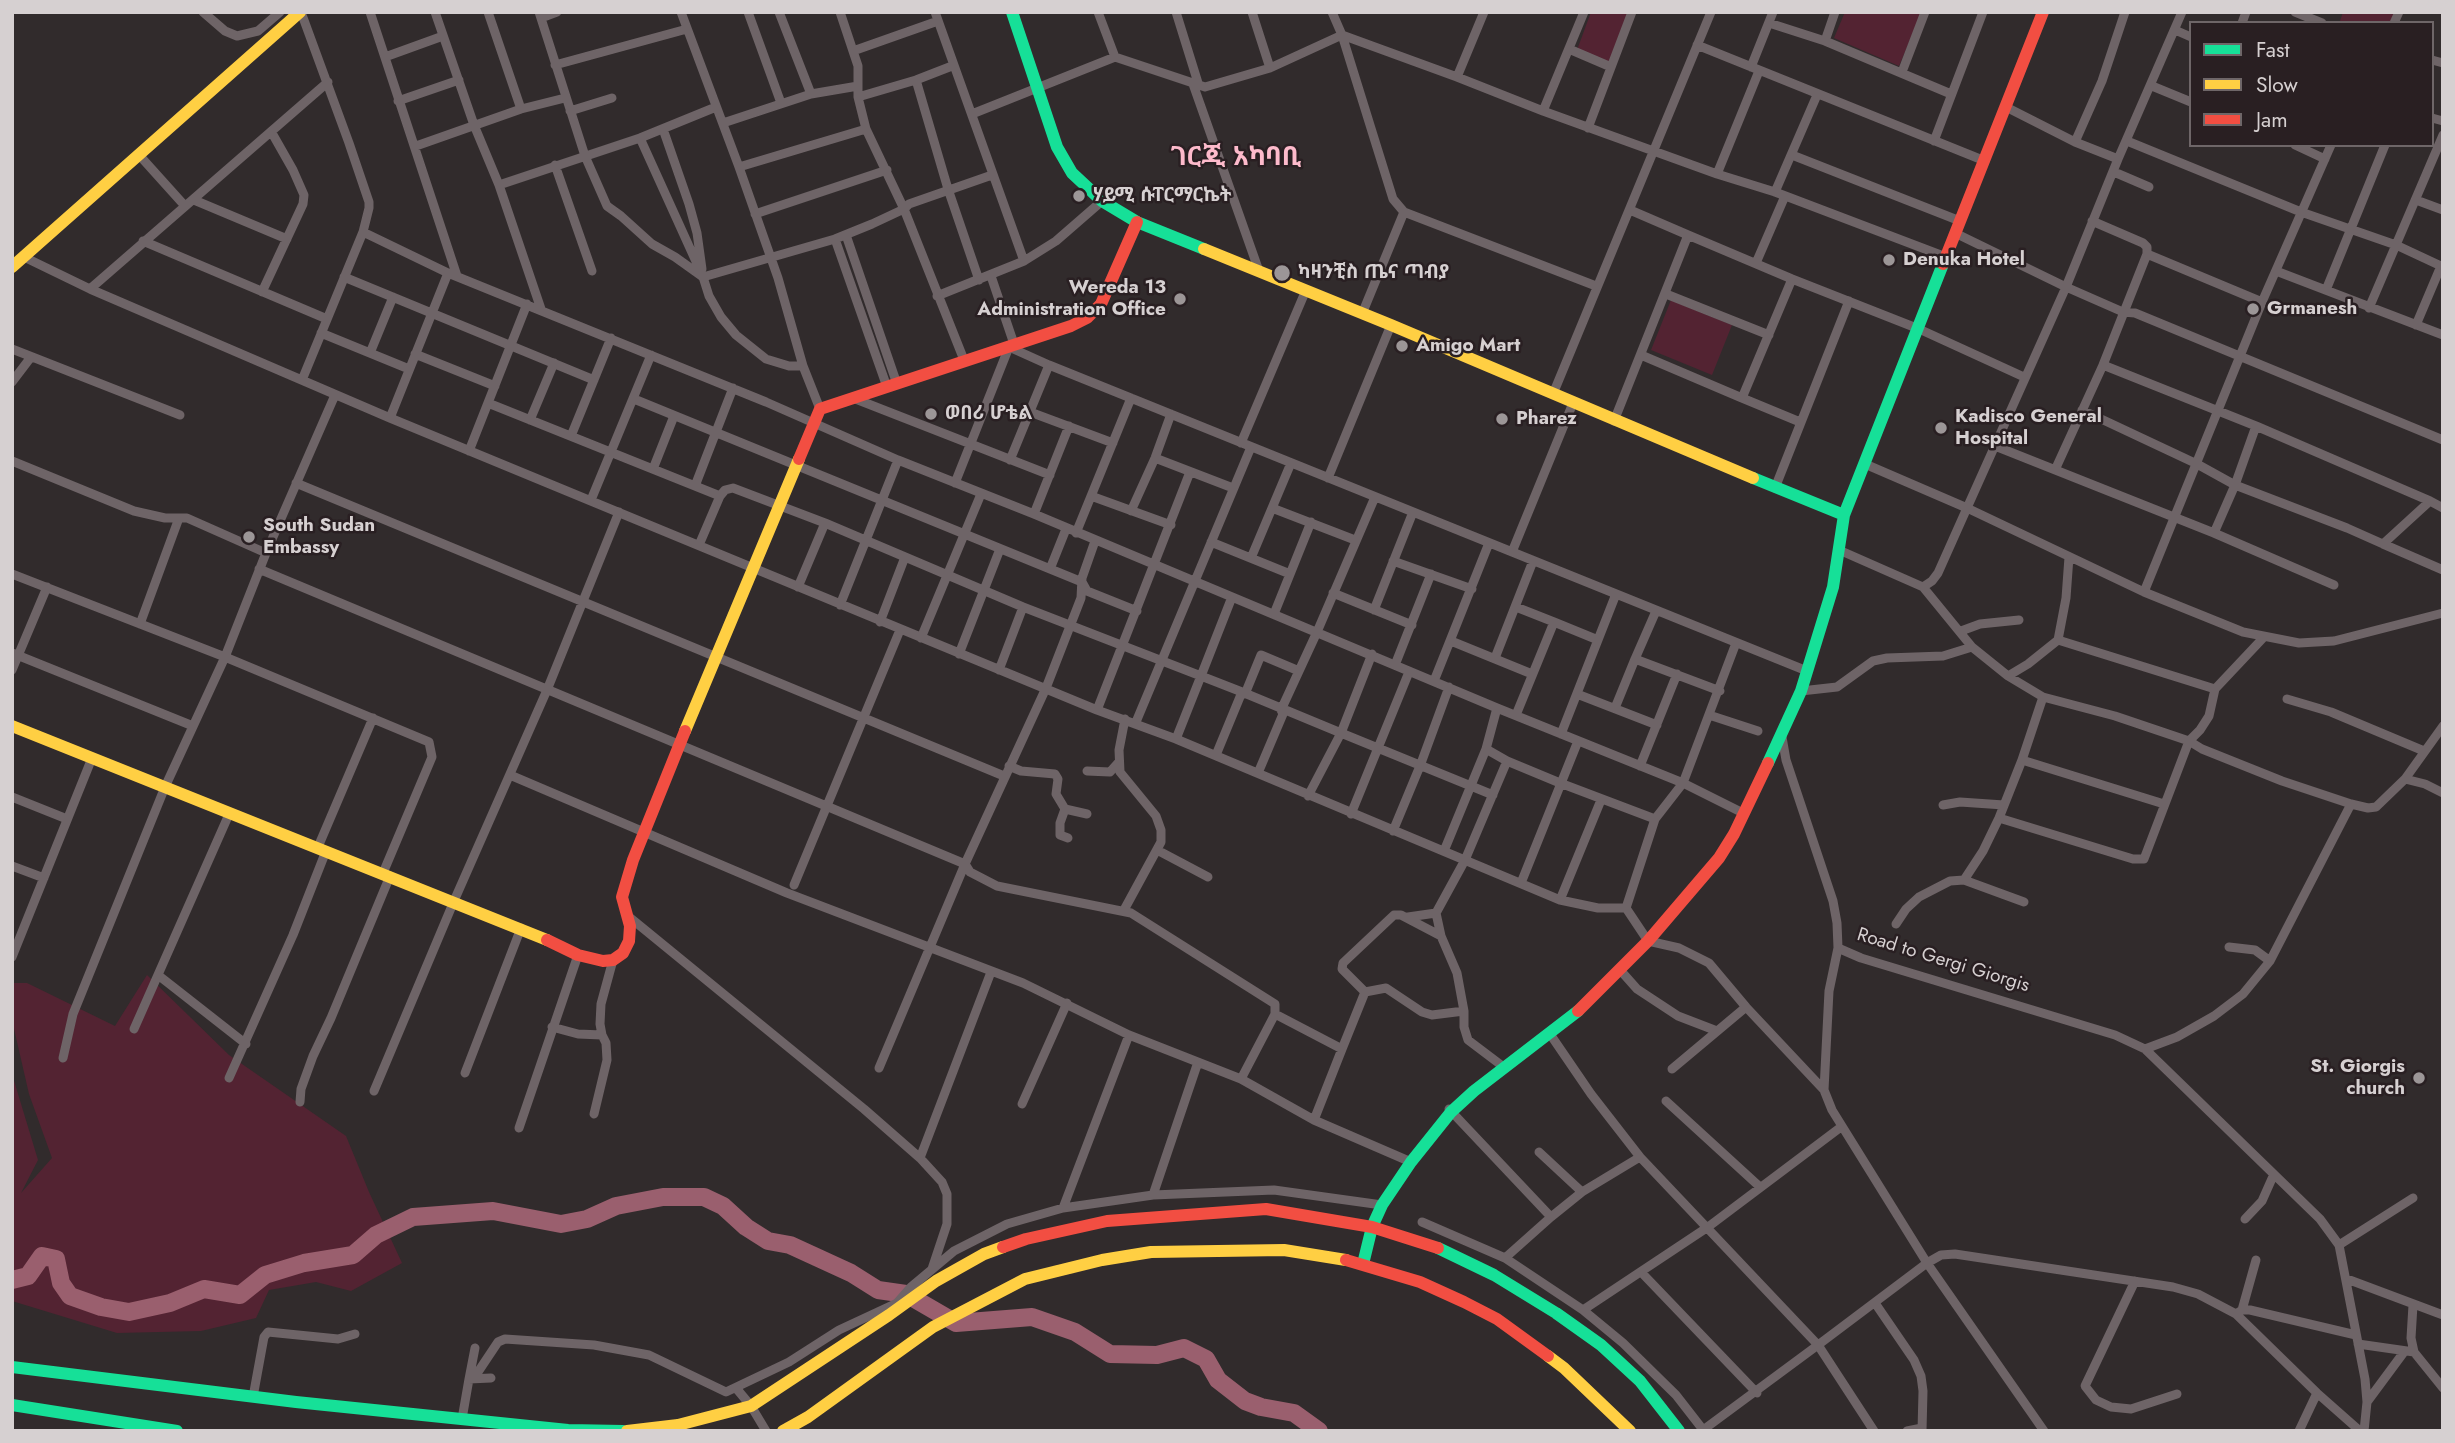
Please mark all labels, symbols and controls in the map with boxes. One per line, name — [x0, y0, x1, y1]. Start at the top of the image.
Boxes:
legend — [2189, 21, 2434, 147]
text: Fast — [2256, 35, 2289, 65]
text: Slow — [2256, 70, 2298, 100]
text: Jam — [2256, 105, 2288, 135]
district label: ገርጂ አካባቢ — [1171, 143, 1301, 175]
place label: ሃይሚ ሱፐርማርኬት — [1093, 185, 1231, 207]
marker: ሃይሚ ሱፐርማርኬት — [1071, 188, 1087, 204]
place label: Denuka Hotel — [1903, 249, 2025, 271]
marker: Denuka Hotel — [1881, 252, 1897, 268]
place label: ካዛንቺስ ጤና ጣብያ — [1298, 262, 1449, 284]
marker: ካዛንቺስ ጤና ጣብያ — [1272, 263, 1292, 283]
place label: Wereda 13 Administration Office — [977, 277, 1166, 321]
marker: Wereda 13 Administration Office — [1172, 291, 1188, 307]
place label: Grmanesh — [2267, 298, 2357, 320]
marker: Grmanesh — [2245, 301, 2261, 317]
place label: Amigo Mart — [1416, 335, 1520, 357]
marker: Amigo Mart — [1394, 338, 1410, 354]
place label: ወበሪ ሆቴል — [945, 403, 1032, 425]
marker: ወበሪ ሆቴል — [923, 406, 939, 422]
place label: Kadisco General Hospital — [1955, 406, 2102, 450]
place label: Pharez — [1516, 408, 1577, 430]
marker: Pharez — [1494, 411, 1510, 427]
marker: Kadisco General Hospital — [1933, 420, 1949, 436]
place label: South Sudan Embassy — [263, 515, 375, 559]
marker: South Sudan Embassy — [241, 529, 257, 545]
street label: Road to Gergi Giorgis — [1854, 924, 2032, 998]
place label: St. Giorgis church — [2310, 1056, 2405, 1100]
marker: St. Giorgis church — [2411, 1070, 2427, 1086]

